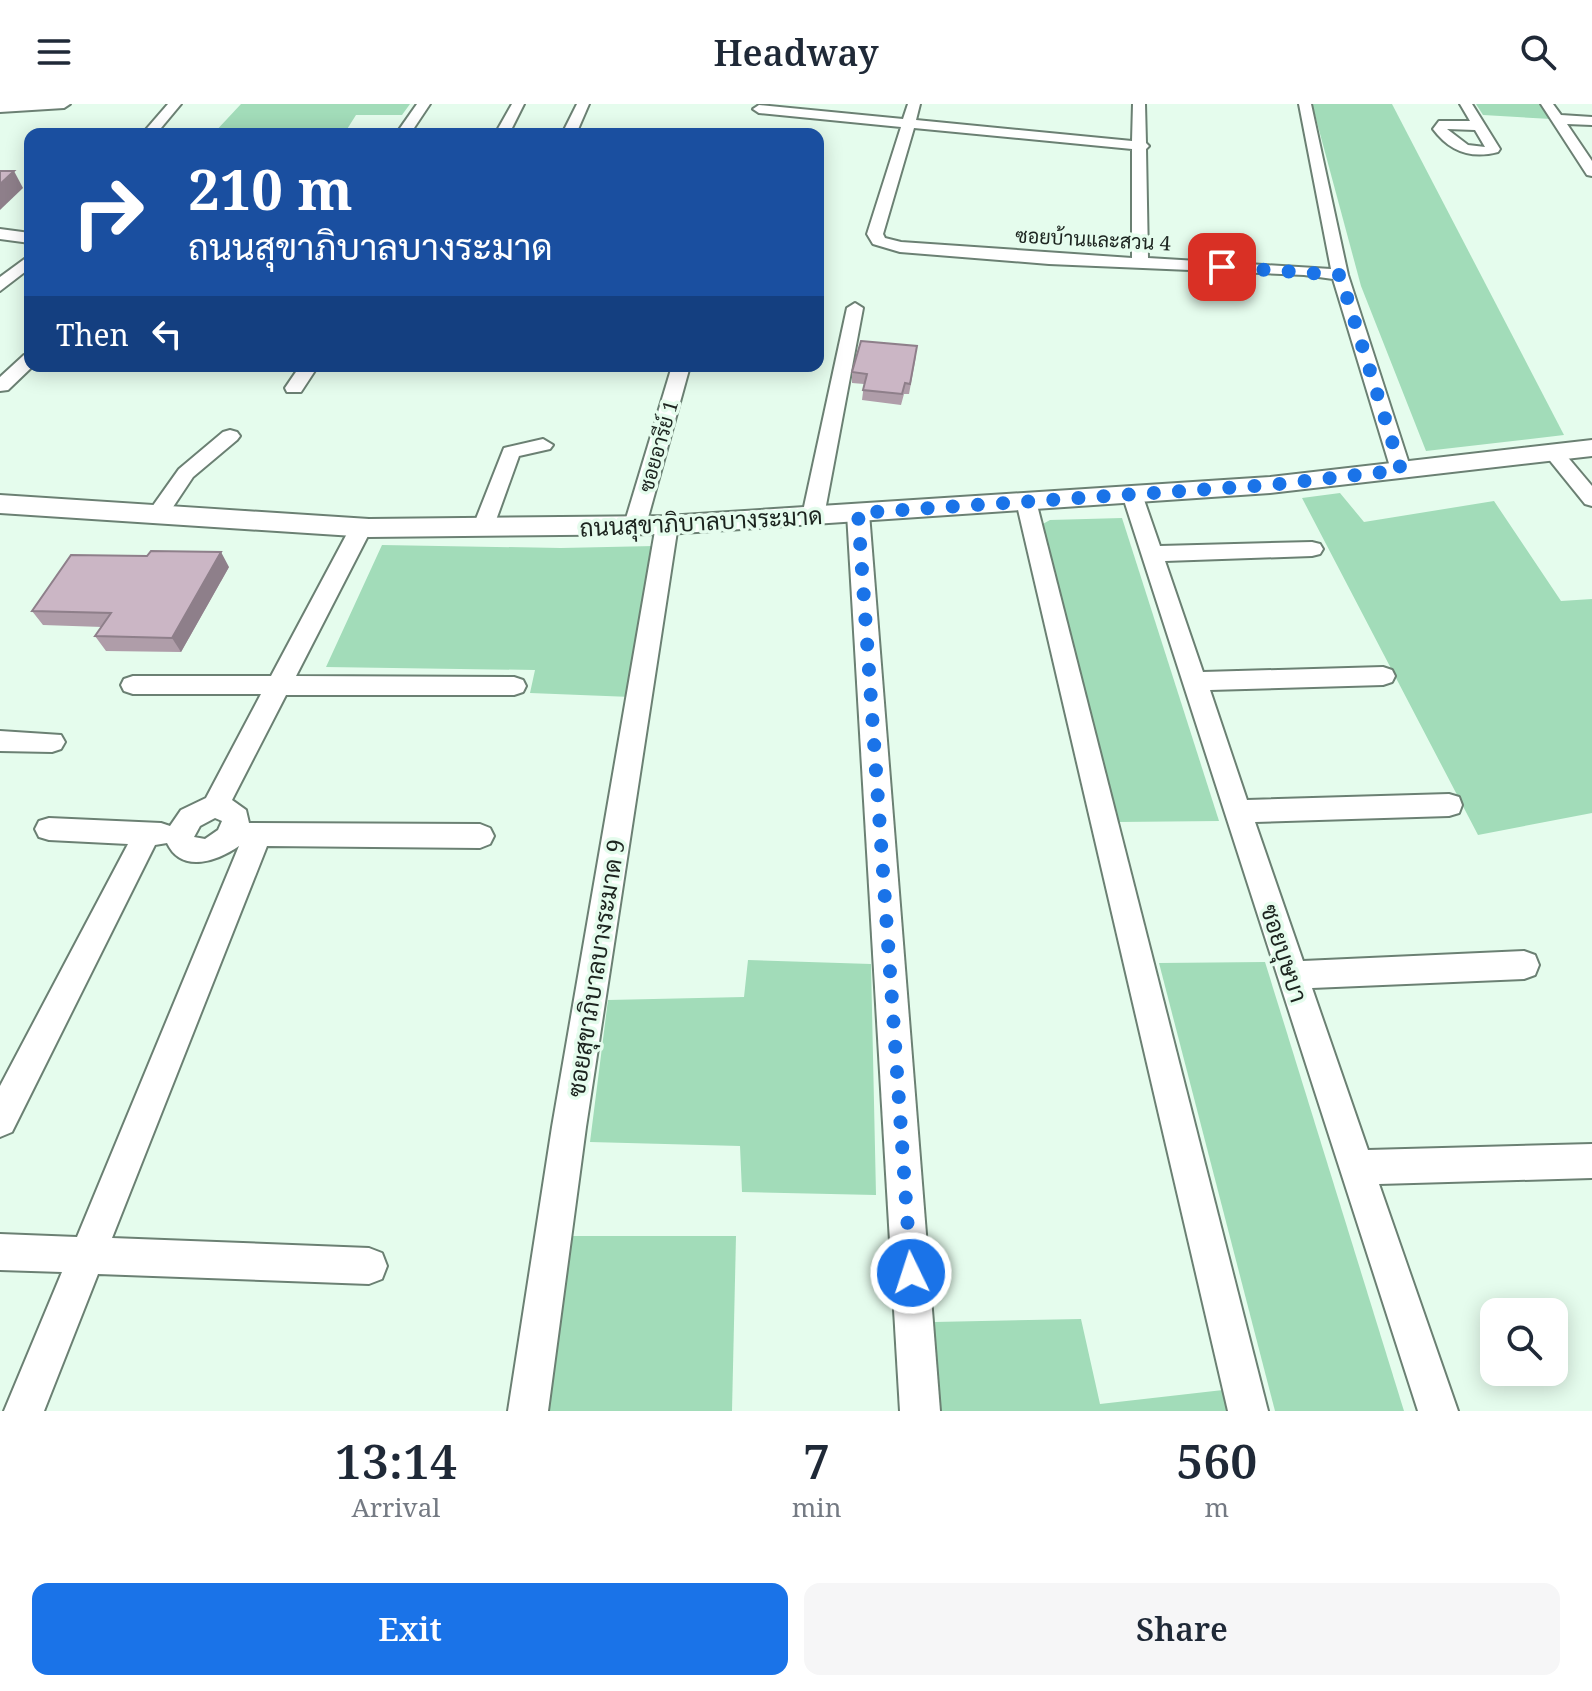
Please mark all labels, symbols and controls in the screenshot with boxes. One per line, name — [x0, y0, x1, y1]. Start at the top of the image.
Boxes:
text: Headway — [713, 28, 879, 77]
icon: menu — [32, 30, 76, 74]
icon: search — [1516, 30, 1560, 74]
text: 210 m — [188, 150, 353, 226]
icon: right — [56, 160, 160, 264]
street label: ซอยบ้านและสวน 4 — [1015, 221, 1171, 257]
text: ถนนสุขาภิบาลบางระมาด — [188, 222, 553, 271]
pin — [1188, 233, 1256, 301]
icon: arrive — [1200, 245, 1244, 289]
icon: left — [145, 312, 189, 356]
text: Then — [56, 314, 129, 355]
street label: ซอยอารีย์ 1 — [632, 397, 684, 495]
street label: ถนนสุขาภิบาลบางระมาด — [579, 498, 823, 545]
street label: ซอยสุขาภิบาลบางระมาด 9 — [558, 837, 633, 1100]
street label: ซอยบุษบา — [1253, 900, 1316, 1007]
position arrow — [869, 1231, 953, 1315]
map controls — [1480, 1298, 1568, 1386]
button: search — [1480, 1298, 1568, 1386]
text: 13:14 — [335, 1428, 457, 1493]
text: 7 — [803, 1428, 830, 1493]
text: 560 — [1176, 1428, 1257, 1493]
text: Arrival — [351, 1489, 440, 1525]
text: min — [792, 1489, 841, 1525]
text: m — [1204, 1489, 1229, 1525]
button: Exit — [32, 1583, 788, 1675]
button: Share — [804, 1583, 1560, 1675]

